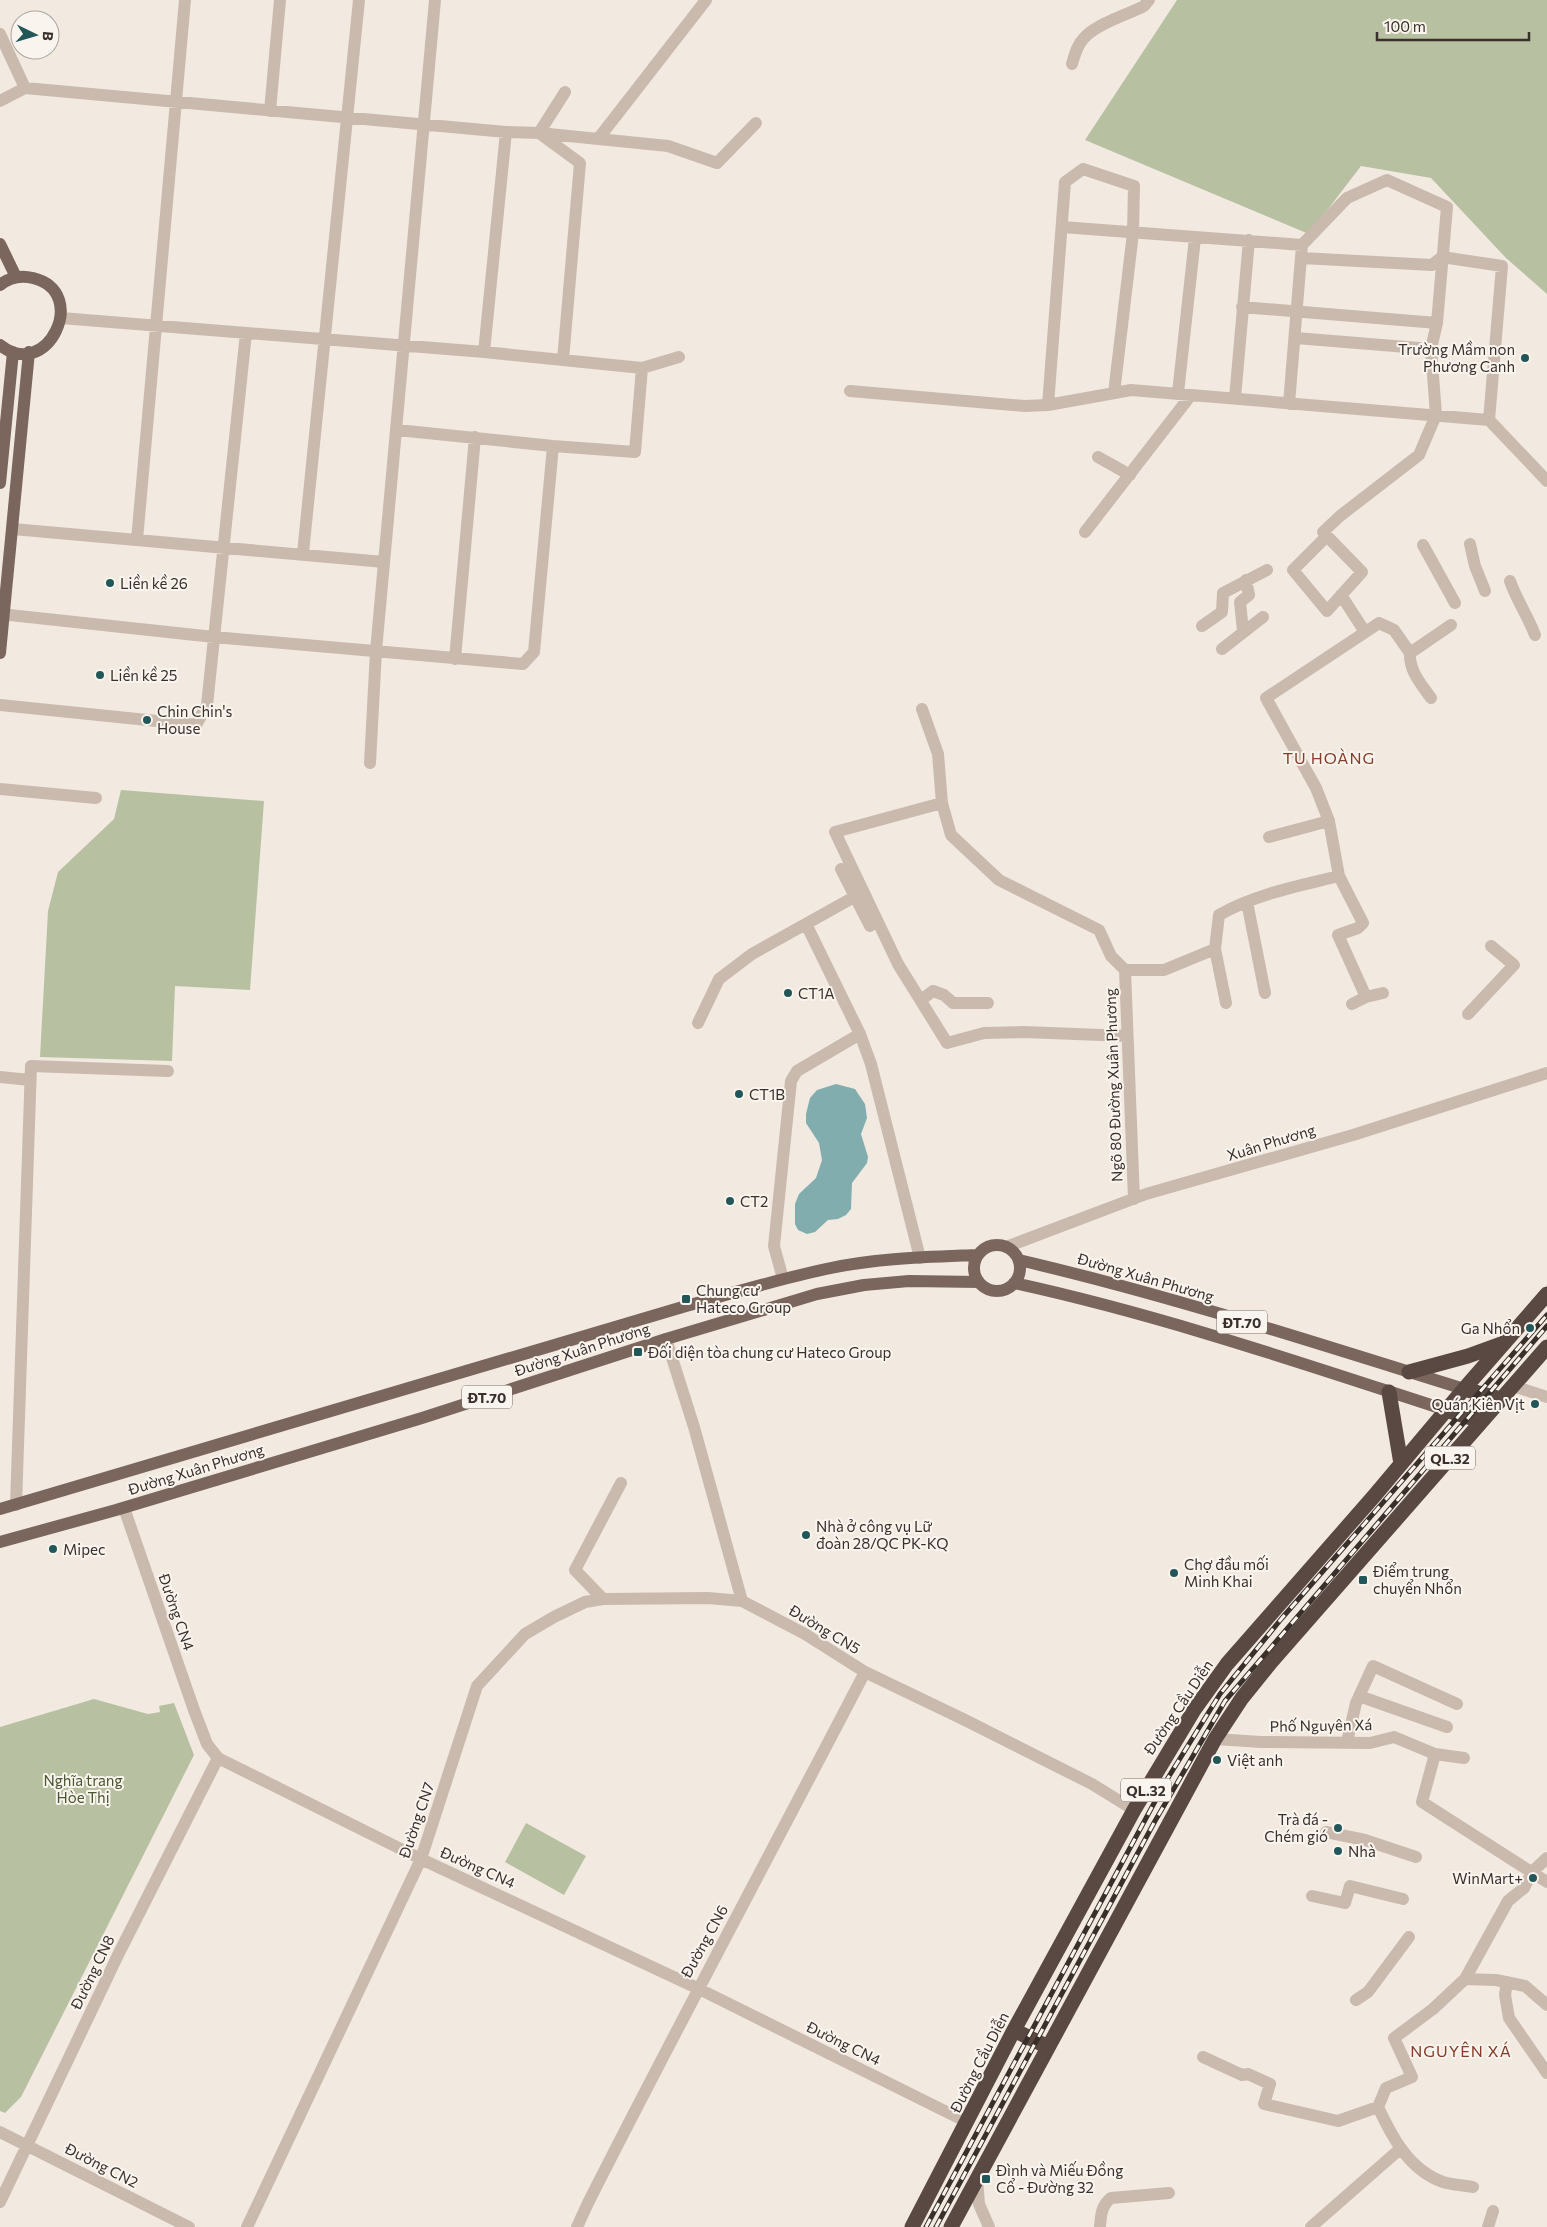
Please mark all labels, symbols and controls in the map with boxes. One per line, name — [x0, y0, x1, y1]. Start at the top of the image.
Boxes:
north arrow — [10, 10, 60, 60]
scale bar — [1377, 10, 1530, 42]
text: 100 m — [1384, 17, 1426, 35]
text: B — [40, 31, 57, 42]
place label: Trường Mầm non Phương Canh — [1398, 340, 1515, 375]
marker: Trường Mầm non Phương Canh — [1519, 352, 1531, 364]
place label: Liền kề 26 — [120, 574, 188, 592]
marker: Liền kề 26 — [104, 577, 116, 589]
place label: Liền kề 25 — [110, 666, 177, 684]
marker: Liền kề 25 — [94, 669, 106, 681]
place label: Chin Chin's House — [157, 702, 233, 737]
marker: Chin Chin's House — [141, 714, 153, 726]
district label: TU HOÀNG — [1283, 748, 1375, 767]
place label: CT1A — [798, 984, 835, 1002]
marker: CT1A — [782, 987, 794, 999]
street label: Ngõ 80 Đường Xuân Phương — [1101, 988, 1125, 1182]
place label: CT1B — [749, 1085, 785, 1103]
marker: CT1B — [733, 1088, 745, 1100]
street label: Xuân Phương — [1225, 1120, 1317, 1164]
place label: CT2 — [740, 1192, 768, 1210]
marker: CT2 — [724, 1195, 736, 1207]
street label: Đường Xuân Phương — [1075, 1249, 1216, 1305]
place label: Chung cư Hateco Group — [696, 1281, 791, 1316]
marker: Chung cư Hateco Group — [680, 1293, 692, 1305]
road number: ĐT.70 — [1217, 1310, 1267, 1334]
street label: Đường Xuân Phương — [511, 1319, 652, 1380]
place label: Ga Nhổn — [1461, 1319, 1520, 1337]
marker: Ga Nhổn — [1524, 1322, 1536, 1334]
place label: Đối diện tòa chung cư Hateco Group — [647, 1343, 892, 1361]
marker: Đối diện tòa chung cư Hateco Group — [632, 1346, 644, 1358]
road number: ĐT.70 — [462, 1385, 512, 1408]
place label: Quán Kiên Vịt — [1432, 1395, 1525, 1413]
marker: Quán Kiên Vịt — [1529, 1398, 1541, 1410]
street label: Đường Xuân Phương — [125, 1440, 266, 1499]
road number: QL.32 — [1425, 1446, 1475, 1470]
place label: Nhà ở công vụ Lữ đoàn 28/QC PK-KQ — [816, 1517, 948, 1552]
marker: Nhà ở công vụ Lữ đoàn 28/QC PK-KQ — [800, 1529, 812, 1541]
place label: Mipec — [63, 1540, 105, 1558]
marker: Mipec — [47, 1543, 59, 1555]
place label: Chợ đầu mối Minh Khai — [1184, 1555, 1269, 1590]
place label: Điểm trung chuyển Nhổn — [1372, 1562, 1462, 1597]
marker: Chợ đầu mối Minh Khai — [1168, 1567, 1180, 1579]
street label: Đường CN4 — [155, 1570, 199, 1653]
marker: Điểm trung chuyển Nhổn — [1357, 1574, 1369, 1586]
street label: Đường CN5 — [785, 1600, 864, 1657]
street label: Đường Cầu Diễn — [1139, 1656, 1216, 1759]
street label: Phố Nguyên Xá — [1270, 1715, 1372, 1735]
place label: Việt anh — [1227, 1751, 1283, 1769]
marker: Việt anh — [1211, 1754, 1223, 1766]
park label: Nghĩa trang Hòe Thị — [43, 1771, 123, 1806]
road number: QL.32 — [1121, 1778, 1171, 1802]
street label: Đường CN7 — [394, 1780, 437, 1861]
place label: Trà đá - Chém gió — [1264, 1810, 1328, 1845]
marker: Trà đá - Chém gió — [1332, 1822, 1344, 1834]
street label: Đường CN4 — [437, 1842, 518, 1892]
place label: Nhà — [1348, 1842, 1376, 1860]
marker: Nhà — [1332, 1845, 1344, 1857]
place label: WinMart+ — [1452, 1869, 1523, 1887]
marker: WinMart+ — [1527, 1872, 1539, 1884]
street label: Đường CN6 — [676, 1902, 731, 1981]
street label: Đường CN8 — [66, 1932, 118, 2013]
street label: Đường Cầu Diễn — [945, 2009, 1012, 2116]
street label: Đường CN4 — [803, 2017, 884, 2069]
district label: NGUYÊN XÁ — [1410, 2041, 1512, 2060]
street label: Đường CN2 — [62, 2138, 142, 2191]
place label: Đình và Miếu Đồng Cổ - Đường 32 — [995, 2161, 1123, 2196]
marker: Đình và Miếu Đồng Cổ - Đường 32 — [980, 2173, 992, 2185]

